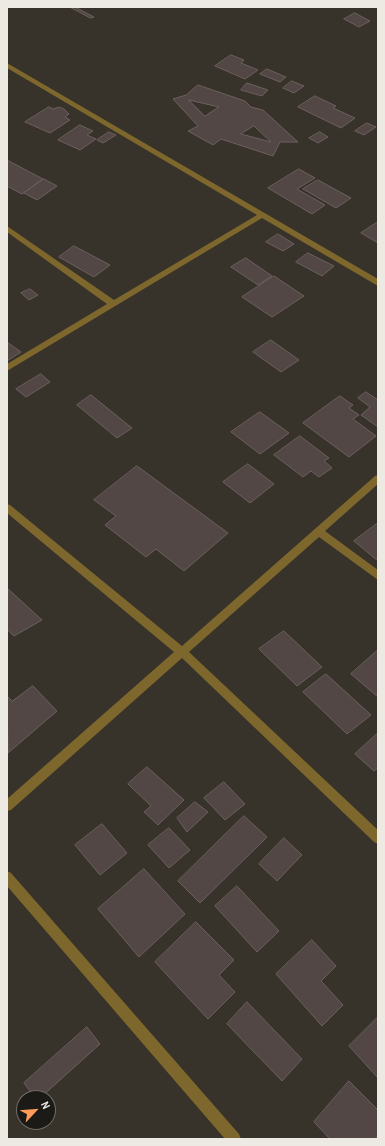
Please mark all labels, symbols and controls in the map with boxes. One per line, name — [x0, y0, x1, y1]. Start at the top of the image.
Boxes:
north arrow — [16, 1090, 56, 1130]
text: N — [38, 1099, 54, 1111]

